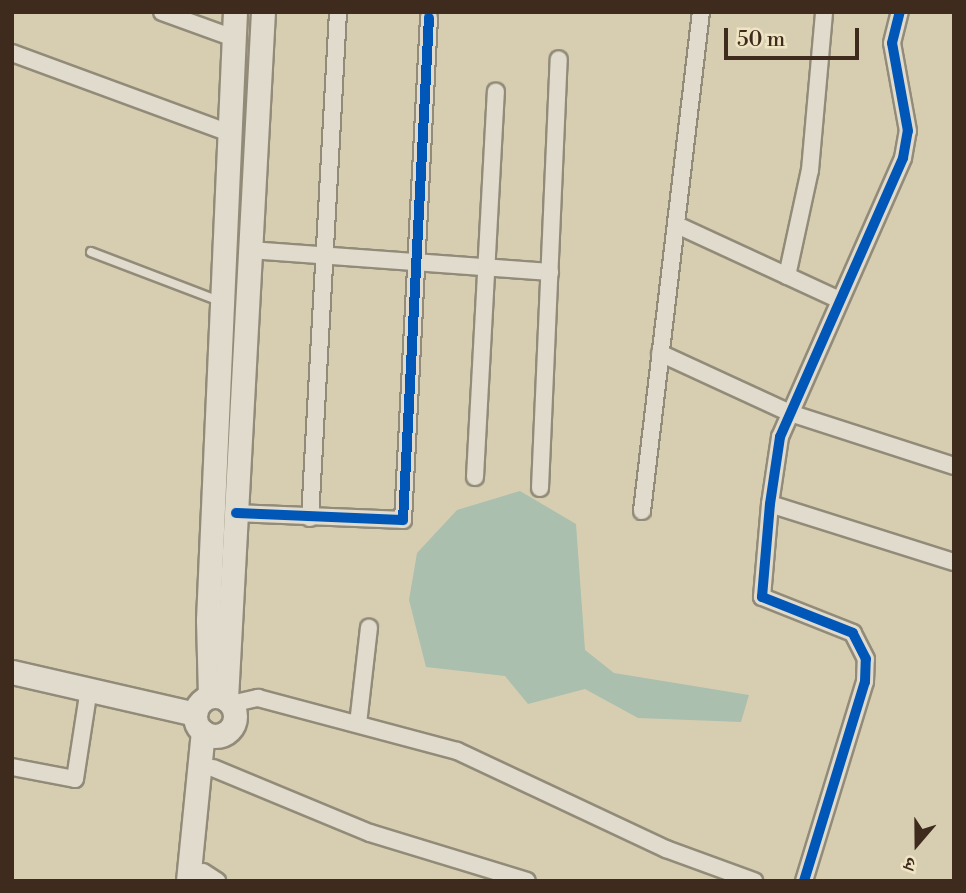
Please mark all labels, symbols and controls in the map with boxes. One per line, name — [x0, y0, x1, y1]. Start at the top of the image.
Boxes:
scale bar — [728, 14, 863, 58]
text: 50 m — [737, 27, 785, 53]
north arrow — [882, 809, 952, 879]
text: उ — [901, 851, 918, 877]

